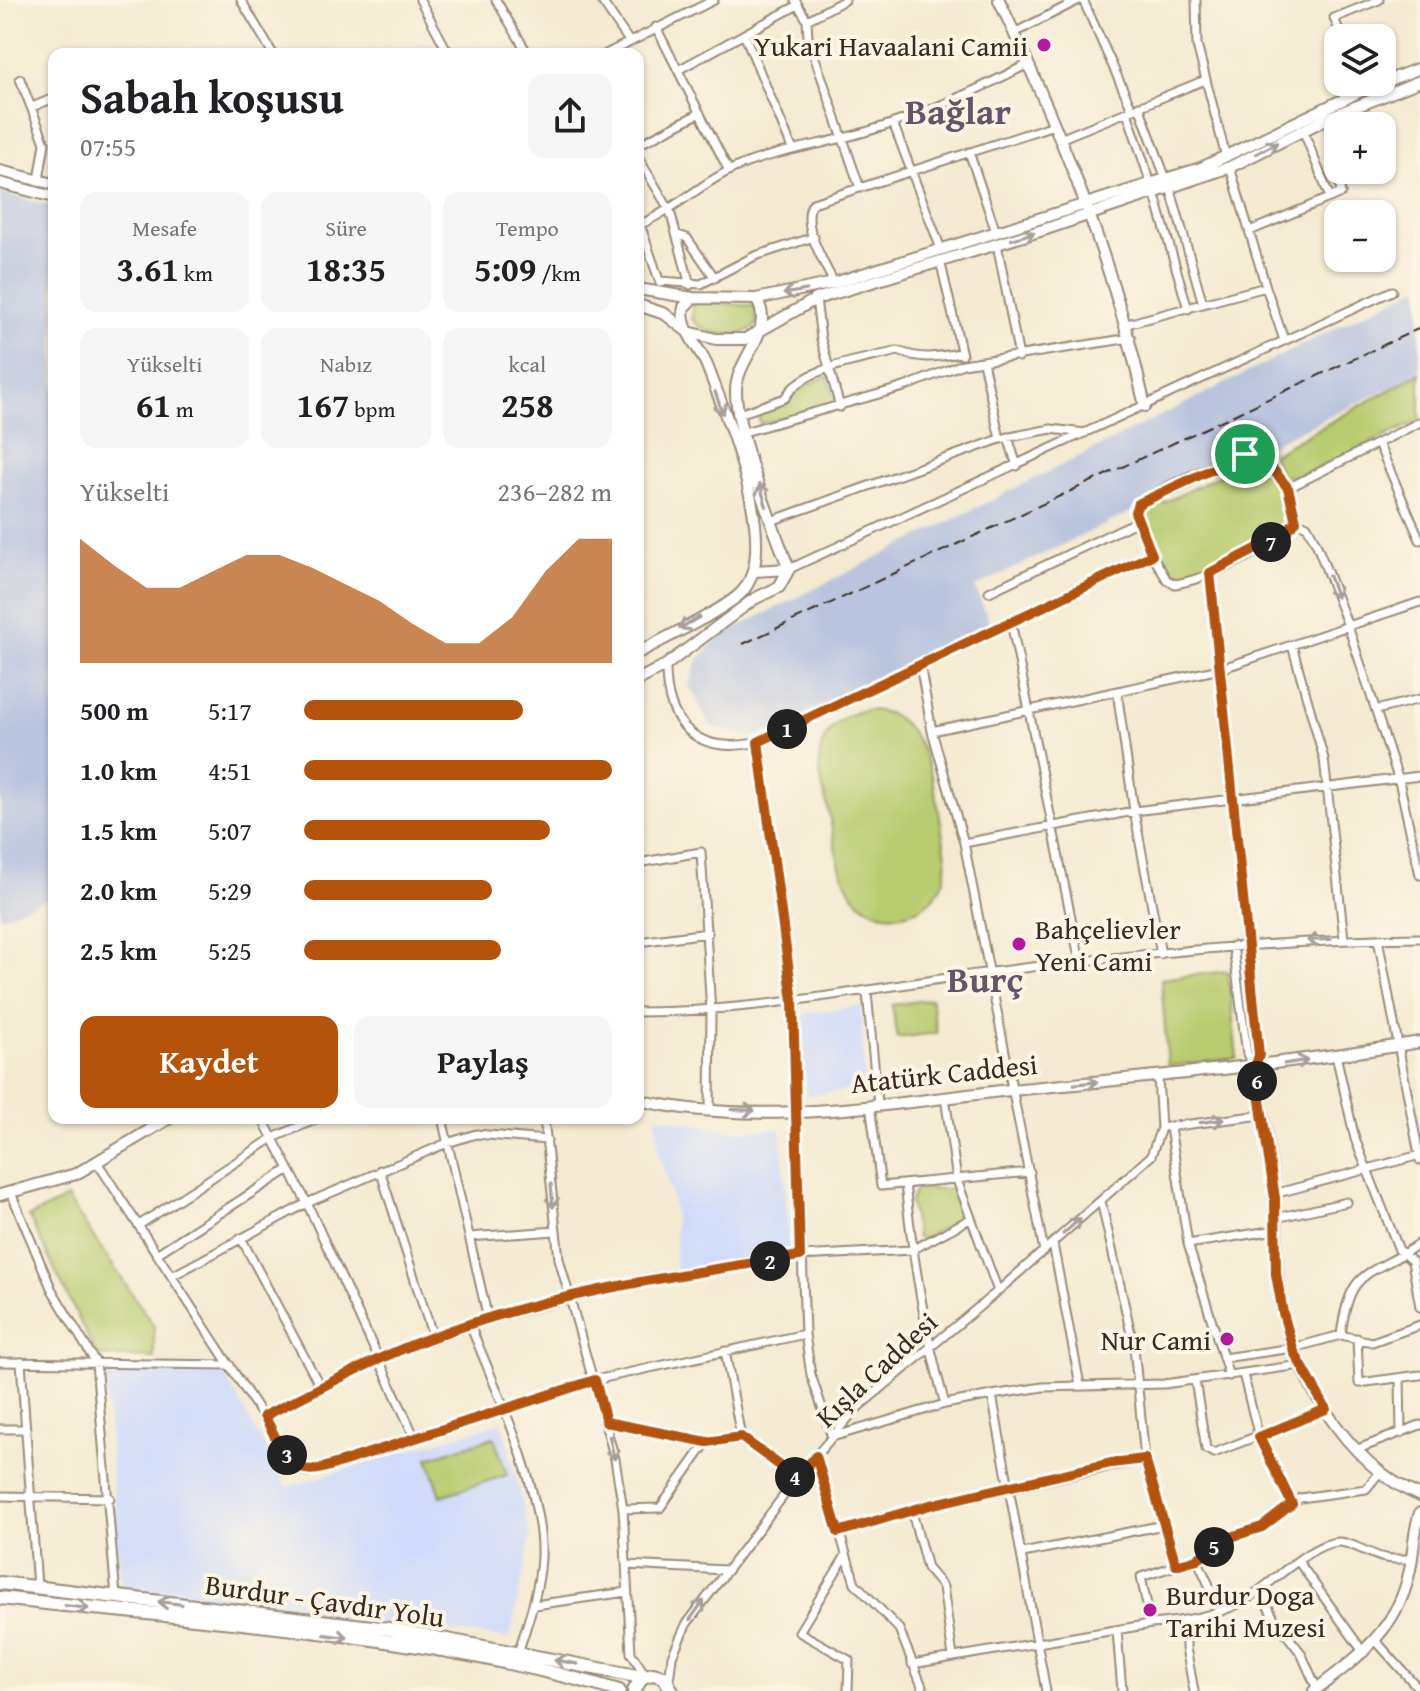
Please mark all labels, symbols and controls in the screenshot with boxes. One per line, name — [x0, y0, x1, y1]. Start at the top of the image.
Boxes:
map controls — [1324, 24, 1396, 272]
button: layers — [1324, 24, 1396, 96]
place label: Yukari Havaalani Camii — [754, 25, 1028, 66]
marker: Yukari Havaalani Camii — [1035, 36, 1053, 54]
text: Sabah koşusu — [80, 65, 344, 129]
button: share — [528, 74, 612, 158]
district label: Bağlar — [905, 84, 1011, 137]
button: + — [1324, 112, 1396, 184]
text: 07:55 — [80, 127, 136, 166]
one-way arrow — [1254, 139, 1278, 155]
button: − — [1324, 200, 1396, 272]
text: Mesafe — [132, 212, 197, 244]
text: Süre — [325, 212, 367, 244]
text: Tempo — [496, 212, 559, 244]
one-way arrow — [1010, 228, 1035, 242]
text: 3.61 — [116, 244, 179, 293]
text: 18:35 — [306, 244, 386, 293]
text: 5:09 — [474, 244, 536, 293]
text: km — [179, 257, 213, 289]
text: /km — [536, 257, 581, 289]
one-way arrow — [783, 286, 808, 301]
text: Yükselti — [127, 348, 202, 380]
text: Nabız — [320, 348, 372, 380]
text: kcal — [509, 348, 546, 380]
text: 61 — [136, 380, 171, 429]
text: 167 — [297, 380, 349, 429]
text: 258 — [501, 380, 554, 429]
one-way arrow — [713, 390, 728, 415]
text: m — [171, 393, 194, 425]
text: bpm — [349, 393, 395, 425]
pin — [1211, 420, 1279, 488]
icon: arrive — [1223, 432, 1267, 476]
text: Yükselti — [80, 472, 169, 511]
text: 236–282 m — [498, 472, 612, 511]
one-way arrow — [755, 483, 770, 509]
pin: 7 — [1251, 522, 1291, 562]
text: 7 — [1265, 526, 1277, 558]
one-way arrow — [1327, 574, 1341, 598]
one-way arrow — [678, 616, 701, 632]
text: 500 m — [80, 691, 148, 730]
text: 5:17 — [208, 691, 252, 730]
pin: 1 — [767, 709, 807, 749]
text: 1 — [781, 713, 793, 745]
text: 1.0 km — [80, 751, 157, 790]
text: 4:51 — [208, 751, 252, 790]
text: 1.5 km — [80, 811, 157, 850]
text: 5:07 — [208, 811, 252, 850]
text: 2.0 km — [80, 871, 157, 910]
text: 5:29 — [208, 871, 252, 910]
place label: Bahçelievler Yeni Cami — [1035, 908, 1181, 981]
text: 2.5 km — [80, 931, 157, 970]
text: 5:25 — [208, 931, 252, 970]
one-way arrow — [1306, 933, 1333, 948]
marker: Bahçelievler Yeni Cami — [1010, 935, 1028, 953]
district label: Burç — [947, 952, 1023, 1005]
button: Kaydet — [80, 1016, 338, 1108]
button: Paylaş — [354, 1016, 612, 1108]
street label: Atatürk Caddesi — [849, 1043, 1040, 1103]
one-way arrow — [1282, 1053, 1308, 1068]
pin: 6 — [1237, 1061, 1277, 1101]
text: 6 — [1251, 1065, 1263, 1097]
one-way arrow — [1072, 1076, 1099, 1091]
one-way arrow — [729, 1103, 756, 1118]
one-way arrow — [1198, 1114, 1224, 1129]
one-way arrow — [545, 1182, 560, 1209]
one-way arrow — [1062, 1218, 1082, 1236]
pin: 2 — [750, 1241, 790, 1281]
text: 2 — [764, 1245, 776, 1277]
street label: Kışla Caddesi — [806, 1302, 946, 1436]
place label: Nur Cami — [1101, 1319, 1211, 1360]
marker: Nur Cami — [1218, 1330, 1236, 1348]
one-way arrow — [605, 1434, 620, 1460]
pin: 3 — [267, 1435, 307, 1475]
text: 3 — [281, 1439, 293, 1471]
pin: 4 — [775, 1457, 815, 1497]
text: 4 — [789, 1461, 801, 1493]
pin: 5 — [1194, 1527, 1234, 1567]
text: 5 — [1208, 1531, 1220, 1563]
street label: Burdur - Çavdır Yolu — [203, 1563, 447, 1637]
place label: Burdur Doga Tarihi Muzesi — [1166, 1574, 1326, 1647]
one-way arrow — [157, 1596, 184, 1611]
one-way arrow — [64, 1599, 90, 1614]
one-way arrow — [688, 1600, 705, 1622]
marker: Burdur Doga Tarihi Muzesi — [1141, 1601, 1159, 1619]
one-way arrow — [322, 1629, 349, 1644]
one-way arrow — [554, 1653, 579, 1668]

